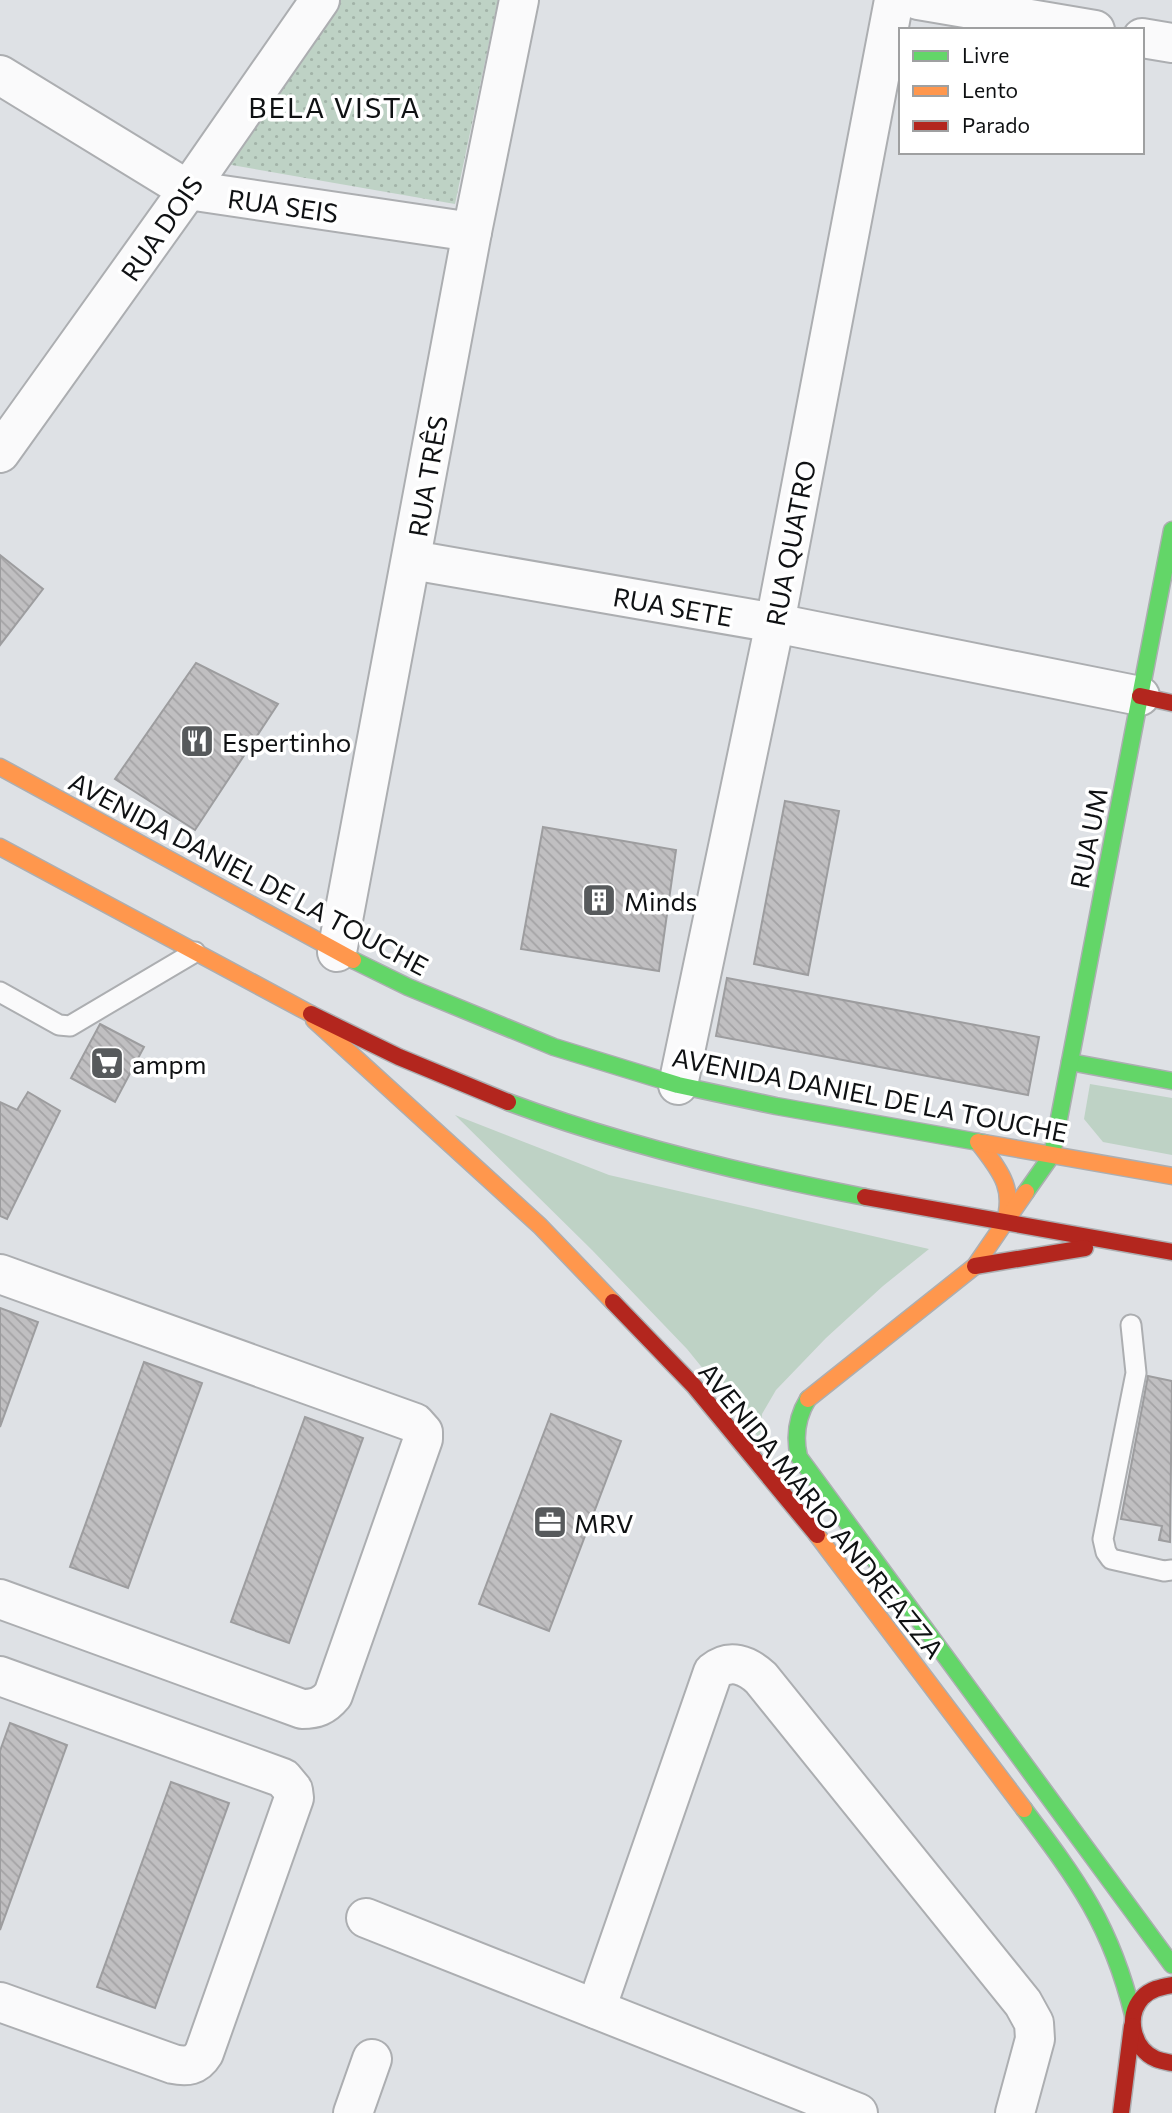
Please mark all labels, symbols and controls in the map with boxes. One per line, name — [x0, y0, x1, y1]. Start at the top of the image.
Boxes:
legend — [899, 28, 1144, 154]
text: Livre — [962, 42, 1009, 67]
text: Lento — [962, 77, 1018, 102]
district label: BELA VISTA — [248, 90, 422, 124]
text: Parado — [962, 112, 1030, 137]
street label: RUA DOIS — [114, 170, 208, 286]
street label: RUA SEIS — [226, 182, 340, 228]
street label: RUA TRÊS — [401, 413, 453, 539]
street label: RUA QUATRO — [759, 458, 821, 628]
street label: RUA SETE — [611, 580, 735, 632]
restaurant icon: Espertinho — [178, 722, 216, 760]
place label: Espertinho — [222, 726, 351, 757]
street label: AVENIDA DANIEL DE LA TOUCHE — [64, 765, 434, 981]
street label: RUA UM — [1063, 785, 1113, 891]
building icon: Minds — [580, 881, 618, 919]
place label: Minds — [624, 885, 697, 916]
street label: AVENIDA DANIEL DE LA TOUCHE — [670, 1040, 1070, 1148]
supermarket icon: ampm — [88, 1044, 126, 1082]
place label: ampm — [132, 1048, 206, 1079]
street label: AVENIDA MARIO ANDREAZZA — [693, 1356, 951, 1664]
office icon: MRV — [531, 1503, 569, 1541]
place label: MRV — [574, 1507, 634, 1538]

